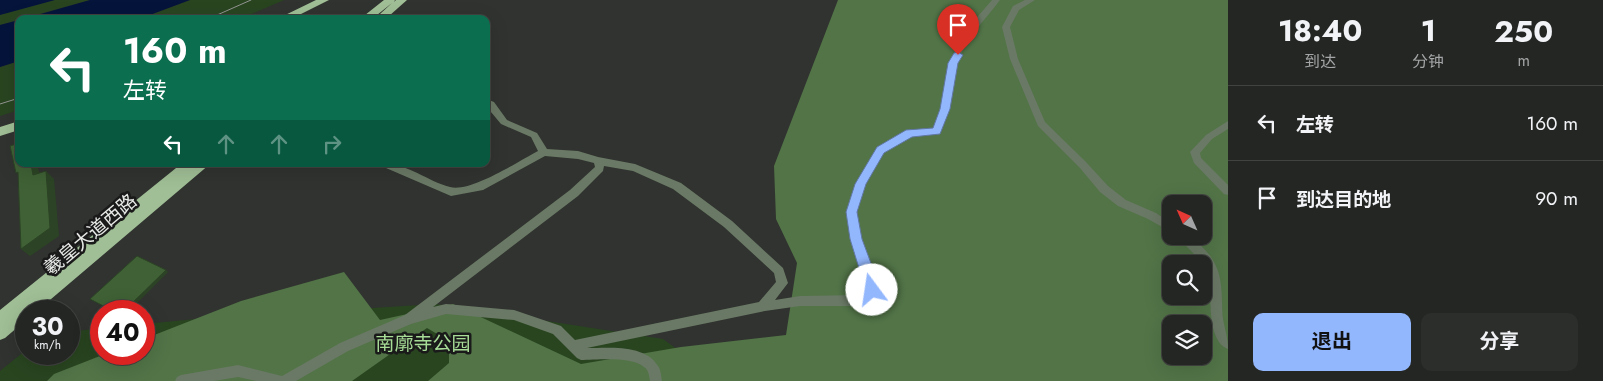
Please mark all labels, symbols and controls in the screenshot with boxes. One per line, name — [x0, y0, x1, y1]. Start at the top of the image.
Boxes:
pin — [937, 4, 979, 55]
text: 18:40 — [1278, 9, 1362, 52]
text: 1 — [1421, 9, 1436, 52]
text: 250 — [1494, 10, 1553, 53]
icon: arrive — [944, 11, 972, 39]
text: 160 m — [123, 26, 227, 76]
icon: left — [40, 35, 105, 100]
text: m — [1517, 49, 1530, 72]
text: 到达 — [1304, 50, 1336, 73]
text: 分钟 — [1412, 50, 1444, 73]
text: 左转 — [123, 74, 167, 106]
icon: left — [1253, 109, 1281, 137]
text: 160 m — [1527, 110, 1578, 137]
text: 左转 — [1296, 111, 1334, 138]
icon: left — [159, 130, 187, 158]
icon: ahead — [212, 130, 240, 158]
icon: ahead — [265, 130, 293, 158]
icon: right — [318, 130, 346, 158]
icon: arrive — [1253, 184, 1281, 212]
text: 90 m — [1535, 185, 1578, 212]
text: 到达目的地 — [1296, 186, 1391, 213]
street label: 羲皇大道西路 — [38, 187, 143, 281]
north arrow — [1162, 195, 1212, 245]
map controls — [1162, 195, 1212, 365]
button: search — [1162, 255, 1212, 305]
position arrow — [845, 263, 897, 315]
speed limit sign: 40 — [90, 300, 155, 365]
text: 30 — [31, 308, 64, 344]
button: 退出 — [1253, 313, 1411, 371]
button: 分享 — [1421, 313, 1578, 371]
button: layers — [1162, 315, 1212, 365]
park label: 南廓寺公园 — [375, 330, 471, 357]
text: km/h — [34, 336, 61, 354]

